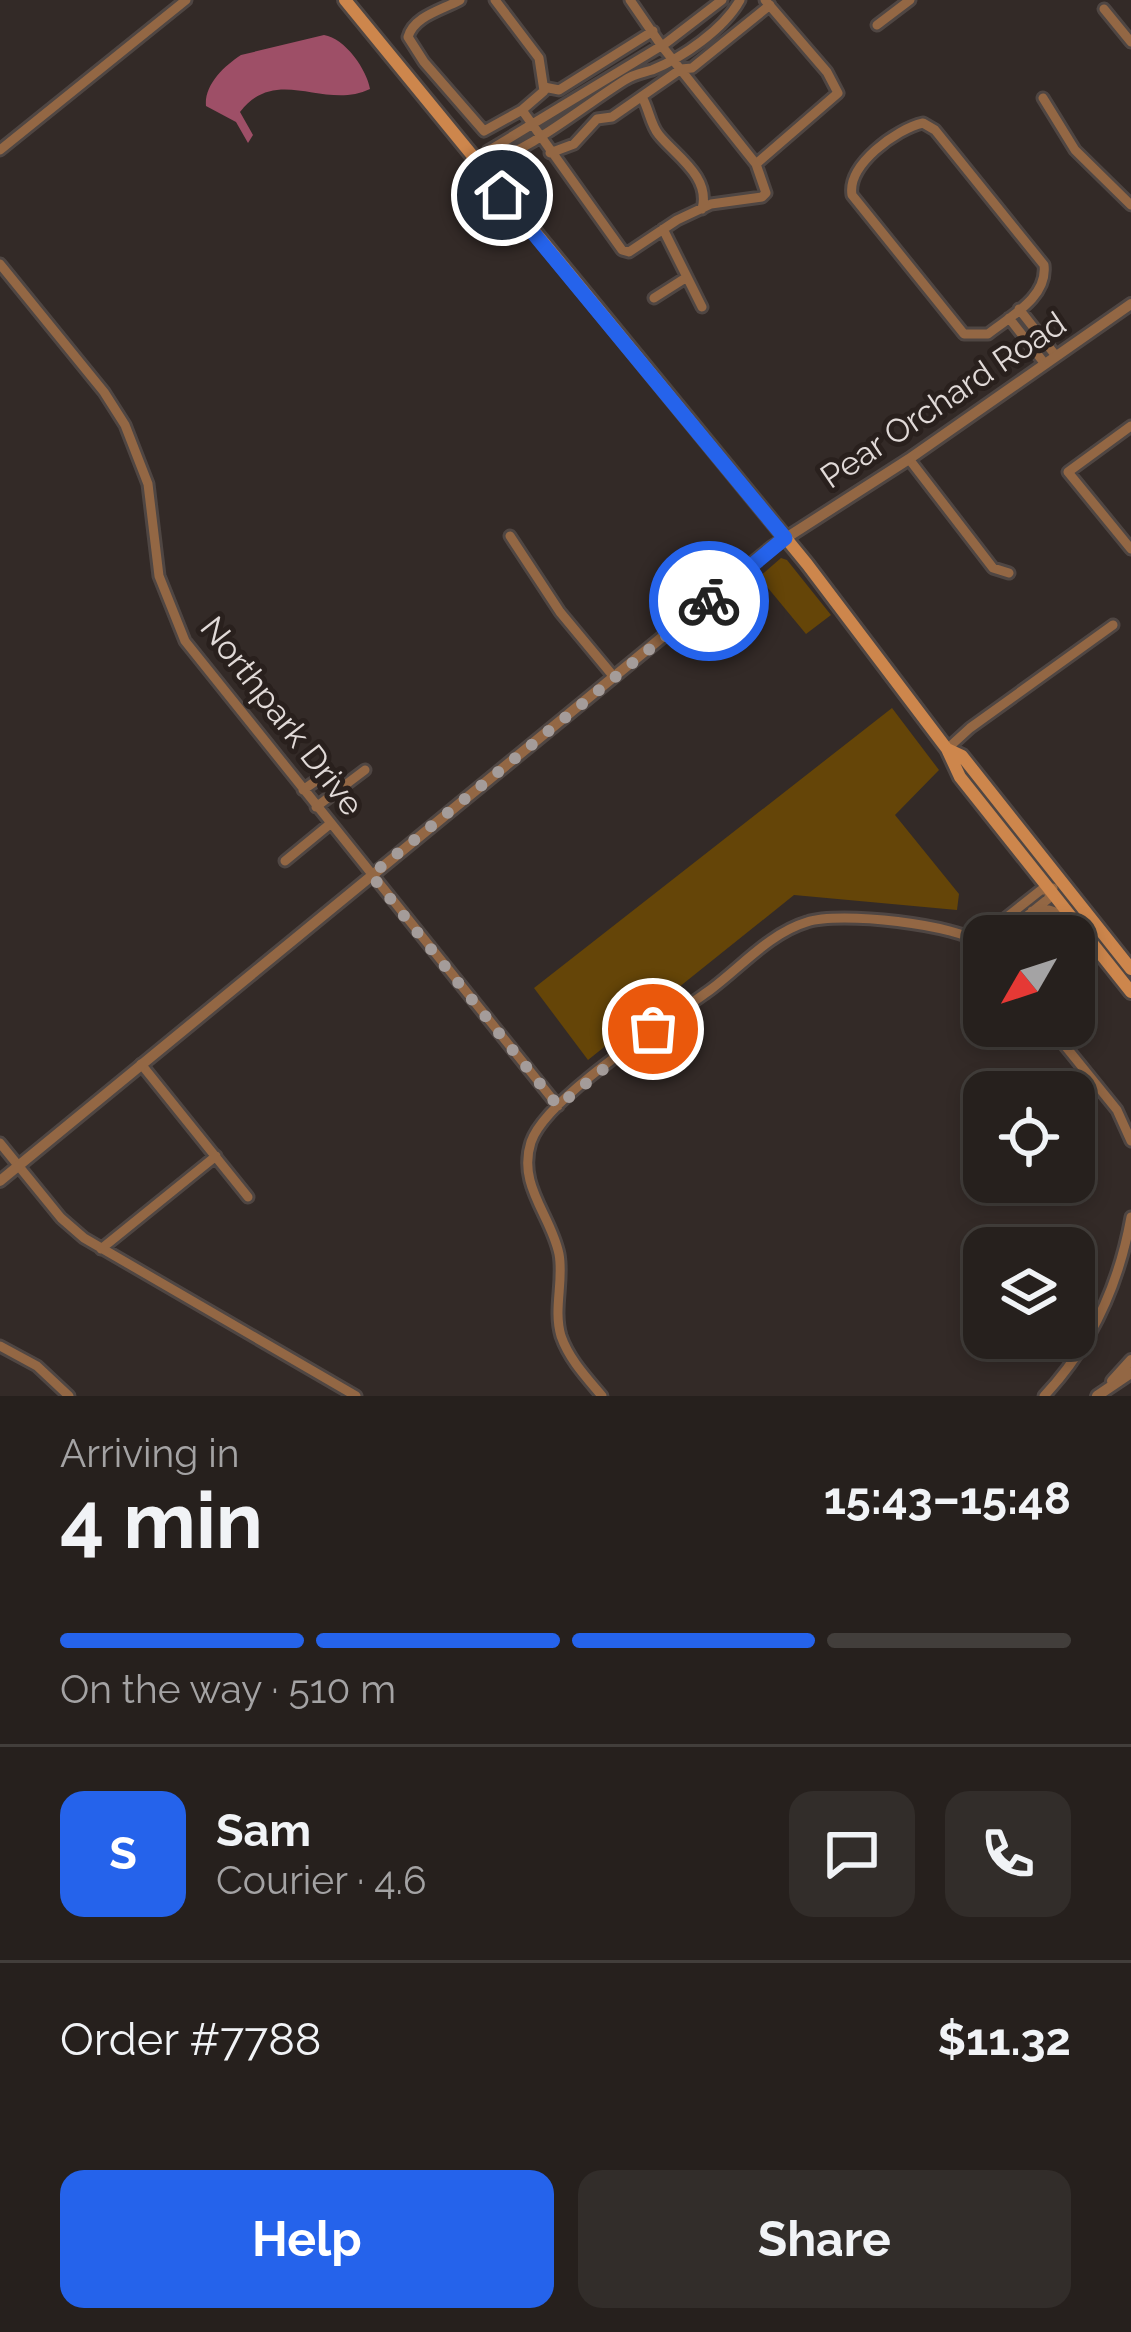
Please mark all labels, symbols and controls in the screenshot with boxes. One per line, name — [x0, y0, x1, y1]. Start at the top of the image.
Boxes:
pin — [451, 144, 553, 246]
icon: home — [469, 162, 535, 228]
street label: Pear Orchard Road — [813, 304, 1073, 496]
courier — [649, 541, 769, 661]
icon: bike — [676, 568, 742, 634]
street label: Northpark Drive — [192, 609, 372, 823]
north arrow — [963, 915, 1095, 1047]
map controls — [963, 915, 1095, 1359]
pin — [602, 978, 704, 1080]
icon: bag — [620, 996, 686, 1062]
button: locate — [963, 1071, 1095, 1203]
button: layers — [963, 1227, 1095, 1359]
text: Arriving in — [60, 1430, 240, 1476]
text: 15:43–15:48 — [824, 1472, 1071, 1525]
text: 4 min — [60, 1475, 263, 1566]
text: On the way · 510 m — [60, 1666, 396, 1712]
button: chat — [789, 1791, 915, 1917]
button: phone — [945, 1791, 1071, 1917]
text: Sam — [216, 1804, 311, 1857]
text: S — [109, 1827, 137, 1880]
text: Courier · 4.6 — [216, 1857, 426, 1903]
text: Order #7788 — [60, 2013, 322, 2066]
text: $11.32 — [937, 2013, 1071, 2066]
button: Help — [60, 2170, 554, 2308]
button: Share — [578, 2170, 1071, 2308]

